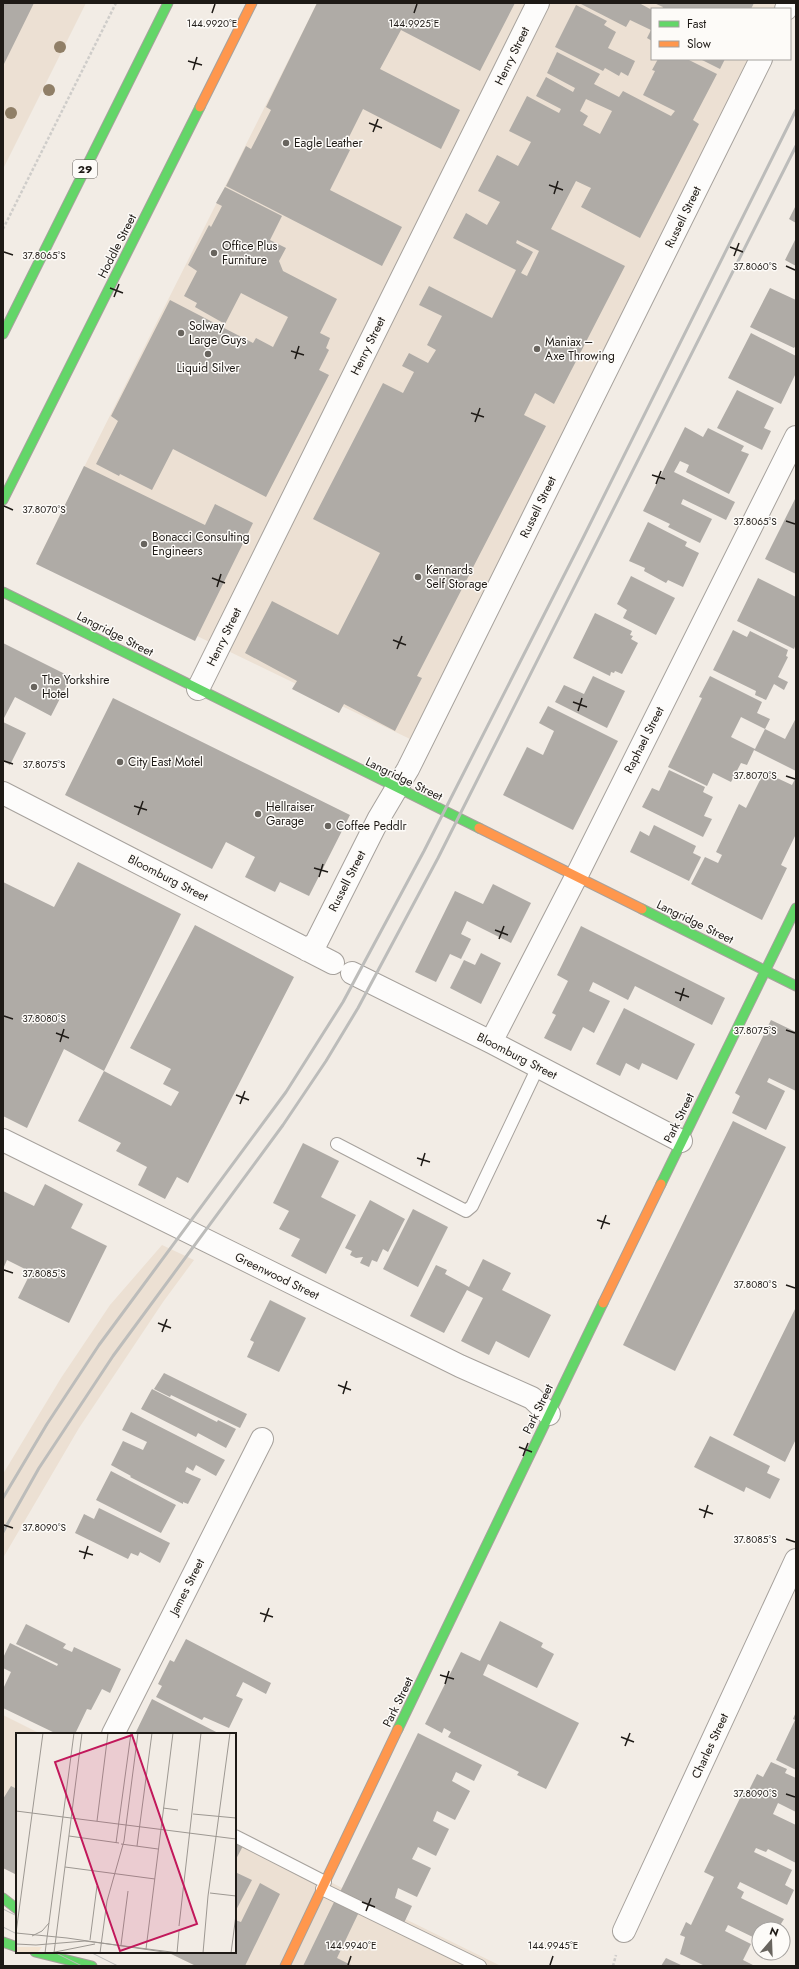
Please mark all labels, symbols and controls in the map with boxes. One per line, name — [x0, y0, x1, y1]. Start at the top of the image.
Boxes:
legend — [651, 8, 791, 60]
text: Fast — [687, 15, 706, 33]
text: 144.9920°E — [187, 16, 237, 31]
text: 144.9925°E — [389, 16, 439, 31]
street label: Henry Street — [490, 24, 534, 88]
text: Slow — [687, 35, 712, 53]
place label: Eagle Leather — [294, 134, 363, 152]
marker: Eagle Leather — [281, 138, 291, 148]
road number: 29 — [73, 160, 97, 178]
street label: Russell Street — [660, 183, 706, 251]
street label: Hoddle Street — [93, 211, 141, 281]
place label: Office Plus Furniture — [222, 237, 278, 269]
text: 37.8065°S — [22, 248, 66, 263]
marker: Office Plus Furniture — [209, 248, 219, 258]
text: 37.8060°S — [733, 259, 778, 274]
street label: Henry Street — [346, 314, 390, 378]
place label: Solway Large Guys — [189, 317, 247, 349]
marker: Solway Large Guys — [176, 328, 186, 338]
place label: Maniax – Axe Throwing — [545, 333, 615, 365]
marker: Maniax – Axe Throwing — [532, 344, 542, 354]
marker: Liquid Silver — [203, 349, 213, 359]
place label: Liquid Silver — [176, 359, 240, 377]
street label: Russell Street — [515, 473, 561, 541]
text: 37.8070°S — [22, 502, 66, 517]
text: 37.8065°S — [733, 514, 777, 529]
place label: Bonacci Consulting Engineers — [152, 528, 250, 560]
marker: Bonacci Consulting Engineers — [139, 539, 149, 549]
place label: Kennards Self Storage — [426, 561, 487, 593]
marker: Kennards Self Storage — [413, 572, 423, 582]
street label: Henry Street — [202, 605, 246, 669]
street label: Langridge Street — [74, 607, 156, 661]
place label: The Yorkshire Hotel — [42, 671, 110, 703]
marker: The Yorkshire Hotel — [29, 682, 39, 692]
street label: Raphael Street — [620, 703, 669, 776]
place label: City East Motel — [128, 753, 203, 771]
street label: Langridge Street — [362, 753, 446, 805]
text: 37.8075°S — [22, 757, 66, 772]
marker: City East Motel — [115, 757, 125, 767]
text: 37.8070°S — [733, 768, 777, 783]
place label: Hellraiser Garage — [266, 798, 315, 830]
marker: Hellraiser Garage — [253, 809, 263, 819]
place label: Coffee Peddlr — [336, 817, 407, 835]
marker: Coffee Peddlr — [323, 821, 333, 831]
street label: Russell Street — [324, 847, 370, 915]
street label: Bloomburg Street — [125, 850, 211, 906]
street label: Langridge Street — [653, 896, 737, 948]
text: 37.8080°S — [22, 1011, 66, 1026]
text: 37.8075°S — [733, 1023, 777, 1038]
street label: Bloomburg Street — [474, 1028, 560, 1084]
street label: Park Street — [659, 1090, 699, 1146]
street label: Greenwood Street — [232, 1248, 322, 1304]
text: 37.8085°S — [22, 1266, 66, 1281]
text: 37.8080°S — [733, 1277, 777, 1292]
street label: Park Street — [518, 1381, 558, 1437]
text: 37.8090°S — [22, 1520, 67, 1535]
text: 37.8085°S — [733, 1532, 777, 1547]
street label: James Street — [164, 1556, 209, 1620]
street label: Park Street — [378, 1674, 418, 1730]
street label: Charles Street — [687, 1710, 733, 1782]
inset map — [16, 1733, 236, 1953]
text: 37.8090°S — [733, 1786, 778, 1801]
north arrow — [751, 1921, 791, 1961]
text: N — [768, 1923, 781, 1941]
text: 144.9940°E — [326, 1938, 376, 1953]
text: 144.9945°E — [528, 1938, 578, 1953]

